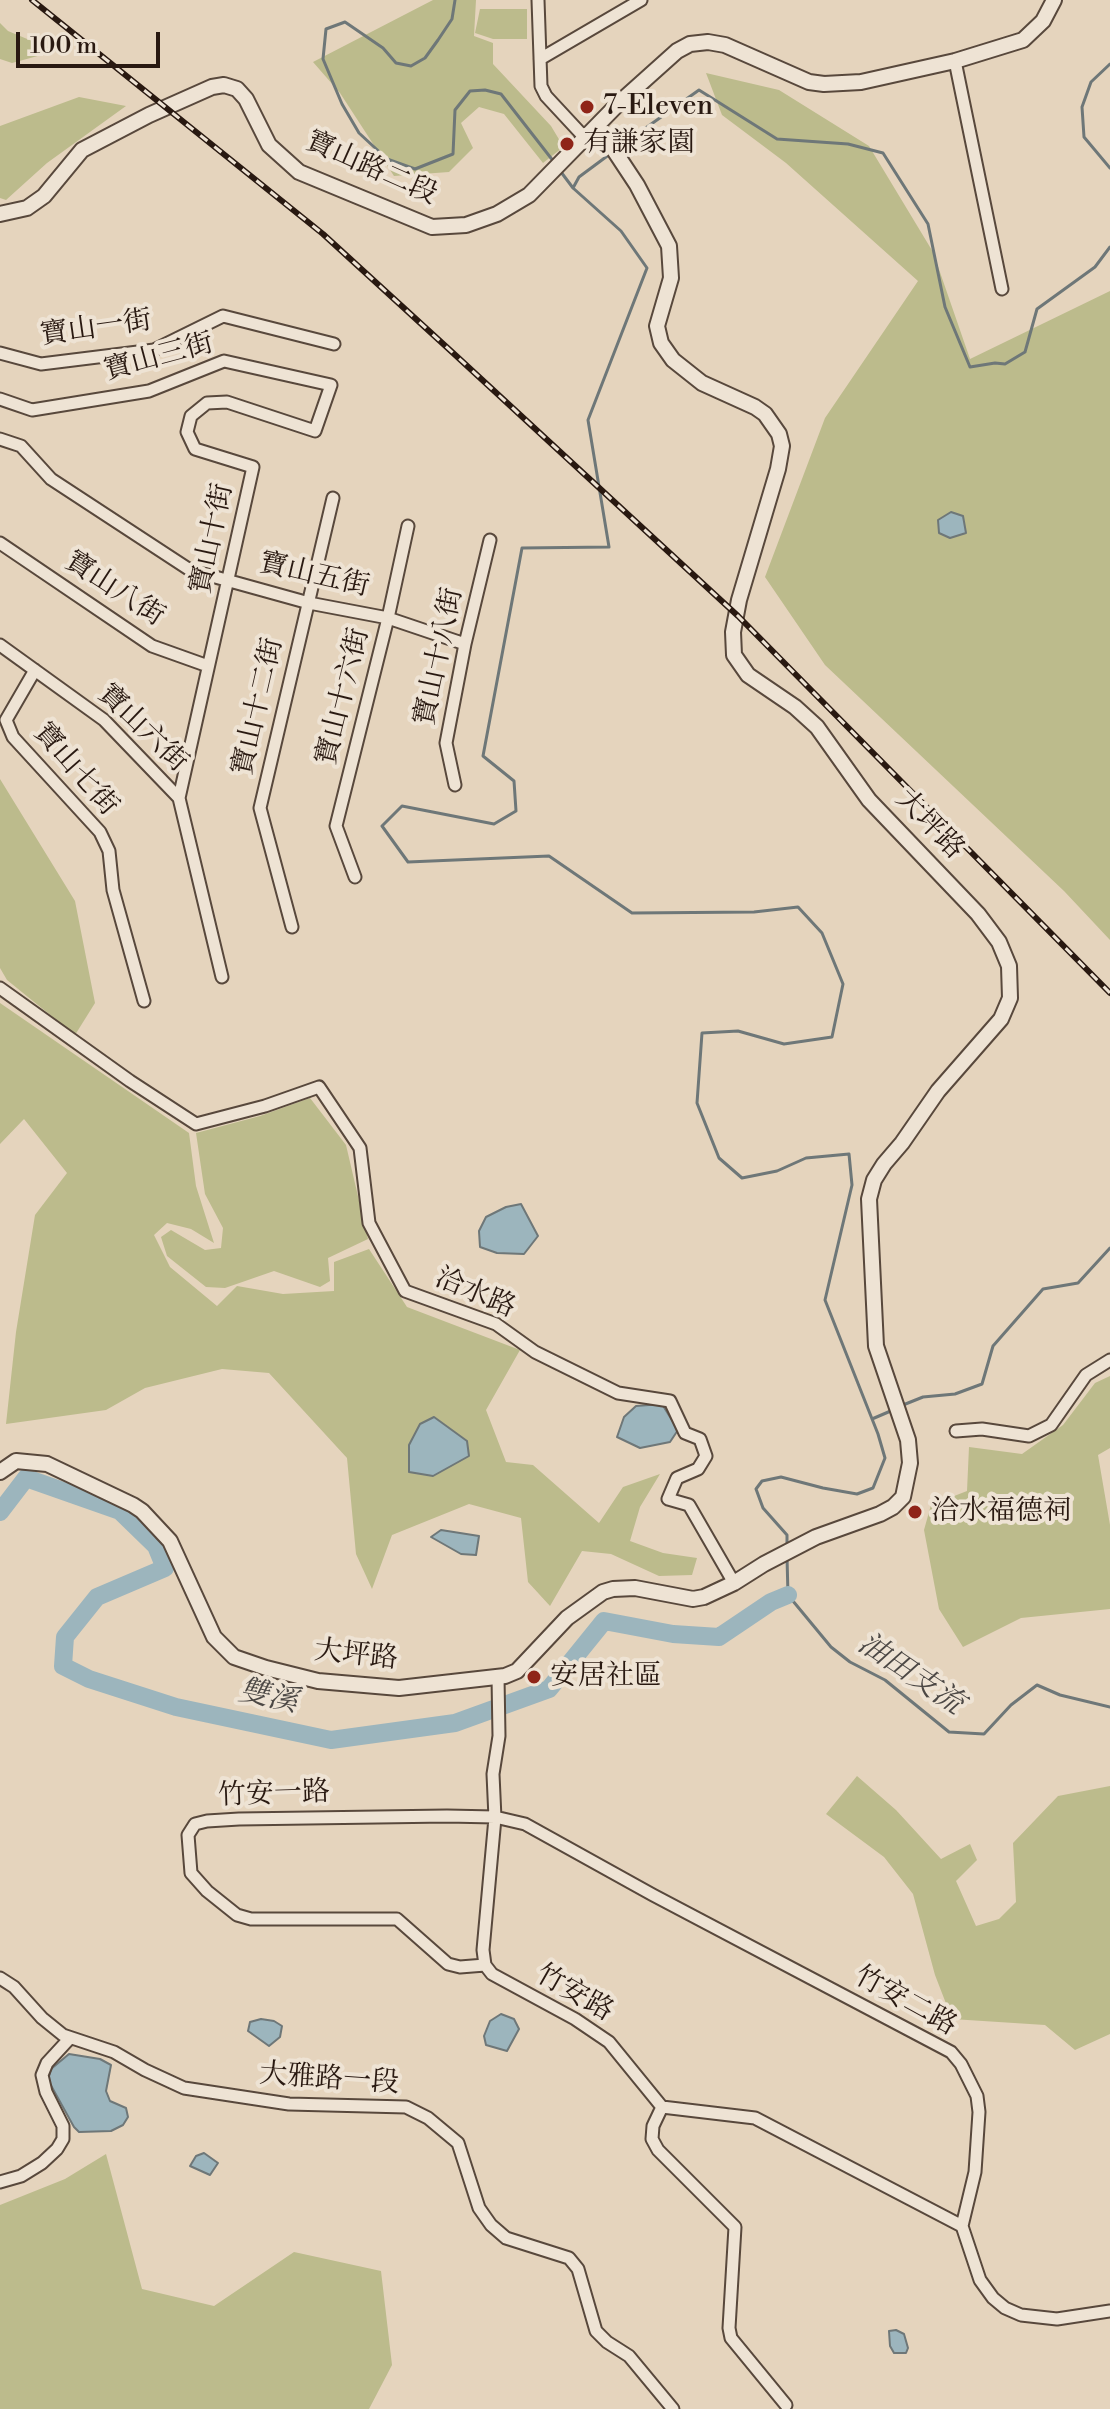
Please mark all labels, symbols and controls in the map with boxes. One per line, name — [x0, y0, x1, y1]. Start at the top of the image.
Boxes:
scale bar — [20, 16, 164, 66]
text: 100 m — [30, 31, 97, 61]
place label: 7-Eleven — [603, 90, 713, 124]
marker: 7-Eleven — [578, 98, 596, 116]
street label: 寶山路二段 — [300, 125, 442, 213]
place label: 有謙家園 — [583, 127, 695, 161]
marker: 有謙家園 — [558, 135, 576, 153]
street label: 寶山一街 — [38, 305, 154, 353]
street label: 寶山三街 — [101, 327, 217, 389]
street label: 寶山十街 — [185, 481, 241, 597]
street label: 寶山八街 — [58, 545, 170, 635]
street label: 寶山五街 — [256, 547, 372, 605]
street label: 寶山十八街 — [409, 585, 471, 729]
street label: 寶山十六街 — [311, 625, 377, 769]
street label: 寶山十二街 — [227, 635, 291, 779]
street label: 寶山六街 — [90, 678, 194, 780]
street label: 寶山七街 — [26, 717, 124, 823]
street label: 大坪路 — [888, 783, 970, 867]
street label: 洽水路 — [430, 1262, 520, 1326]
place label: 洽水福德祠 — [931, 1495, 1071, 1529]
marker: 洽水福德祠 — [906, 1503, 924, 1521]
water label: 油田支流 — [850, 1627, 970, 1723]
street label: 大坪路 — [312, 1635, 400, 1677]
place label: 安居社區 — [550, 1660, 662, 1694]
marker: 安居社區 — [525, 1668, 543, 1686]
water label: 雙溪 — [235, 1674, 301, 1722]
street label: 竹安一路 — [217, 1776, 331, 1814]
street label: 竹安路 — [529, 1958, 619, 2030]
street label: 竹安二路 — [848, 1960, 962, 2044]
street label: 大雅路一段 — [258, 2058, 400, 2102]

